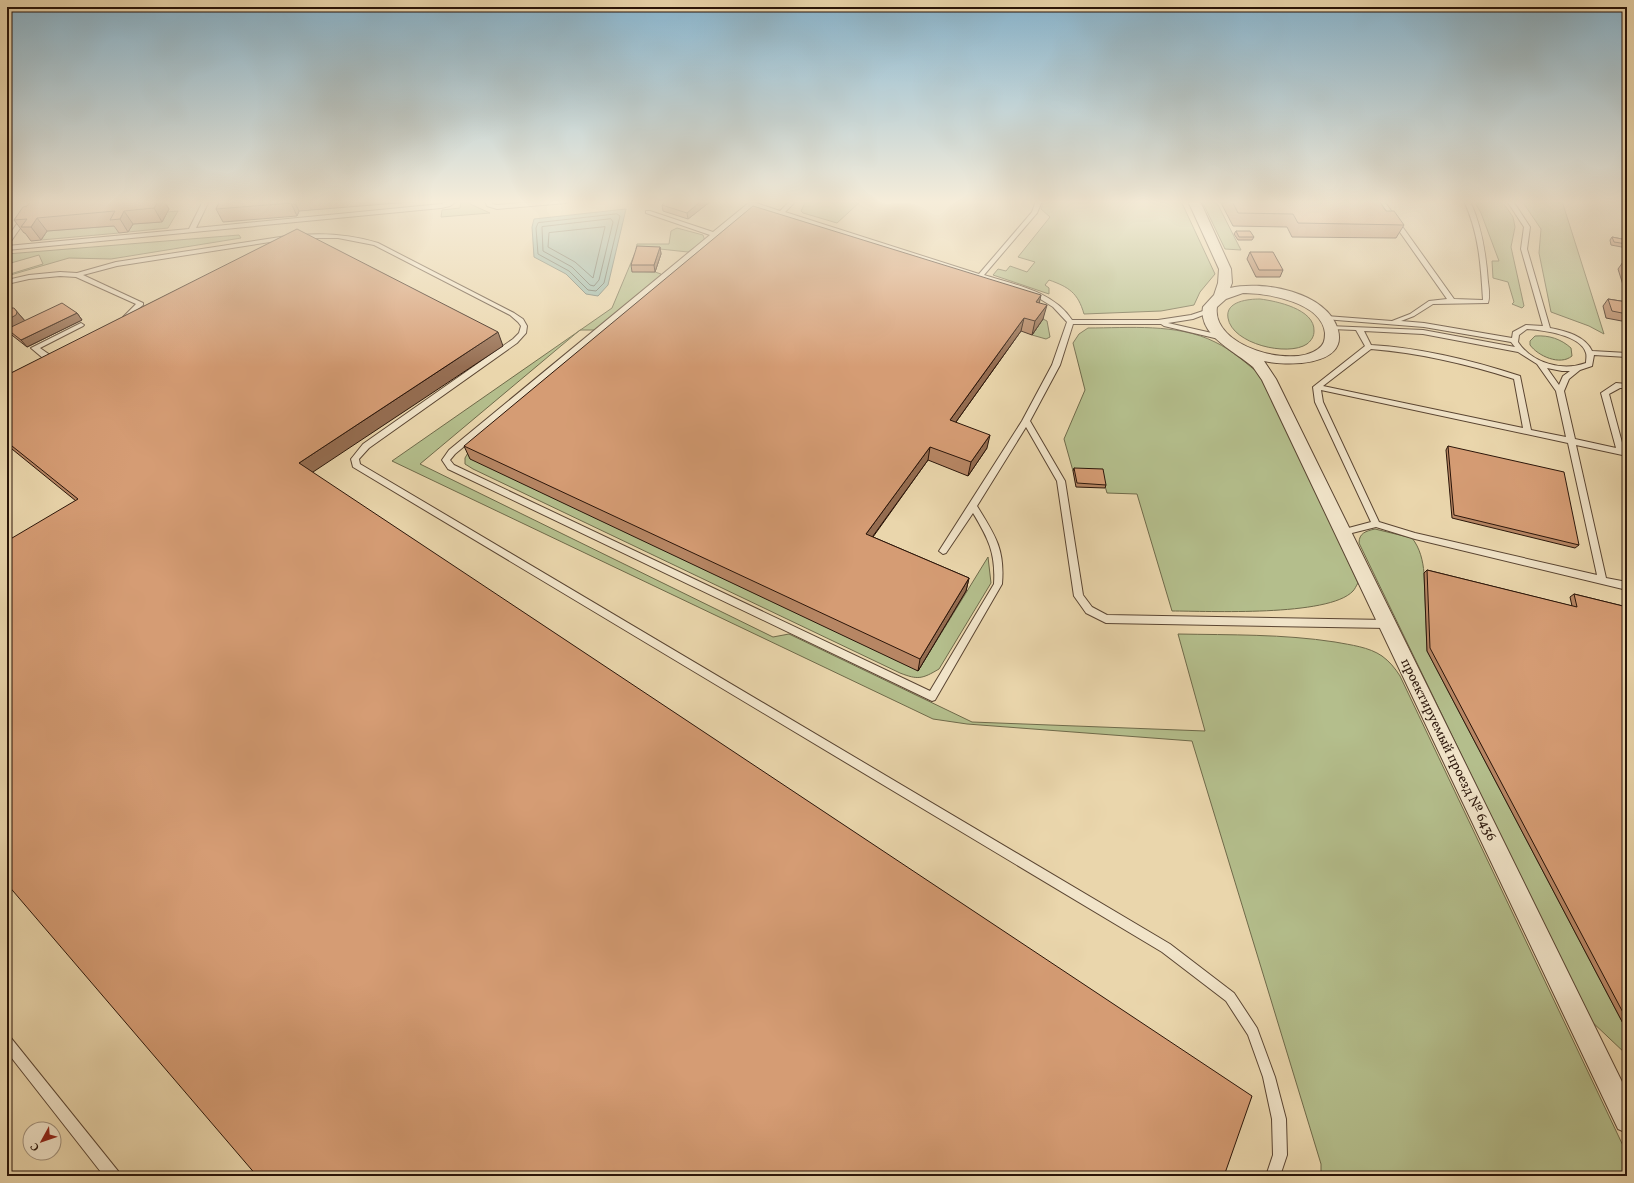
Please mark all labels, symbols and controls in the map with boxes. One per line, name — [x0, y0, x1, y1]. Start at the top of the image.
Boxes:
street label: проектируемый проезд № 6436 — [1395, 656, 1501, 844]
north arrow — [22, 1121, 62, 1161]
text: С — [27, 1139, 44, 1154]

